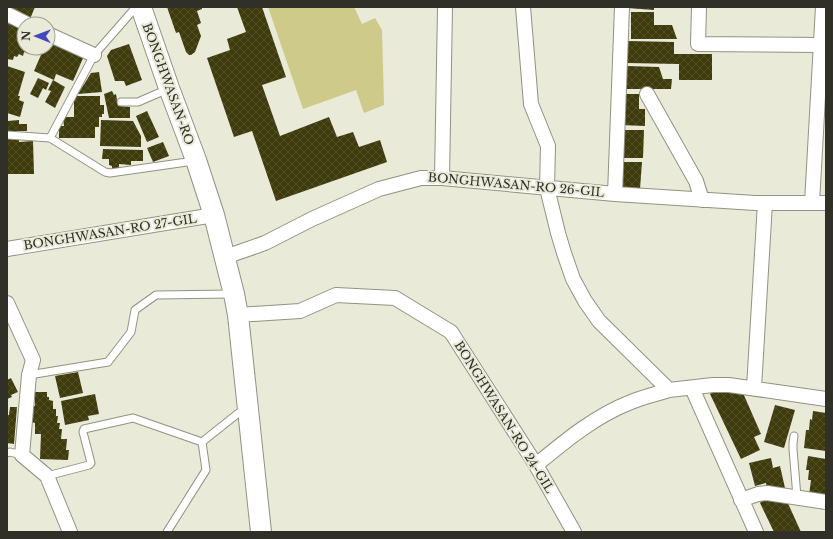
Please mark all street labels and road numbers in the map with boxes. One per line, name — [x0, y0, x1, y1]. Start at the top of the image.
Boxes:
street label: BONGHWASAN-RO — [139, 21, 198, 147]
street label: BONGHWASAN-RO 26-GIL — [427, 169, 605, 200]
street label: BONGHWASAN-RO 27-GIL — [22, 210, 198, 253]
street label: BONGHWASAN-RO 24-GIL — [451, 338, 558, 496]

